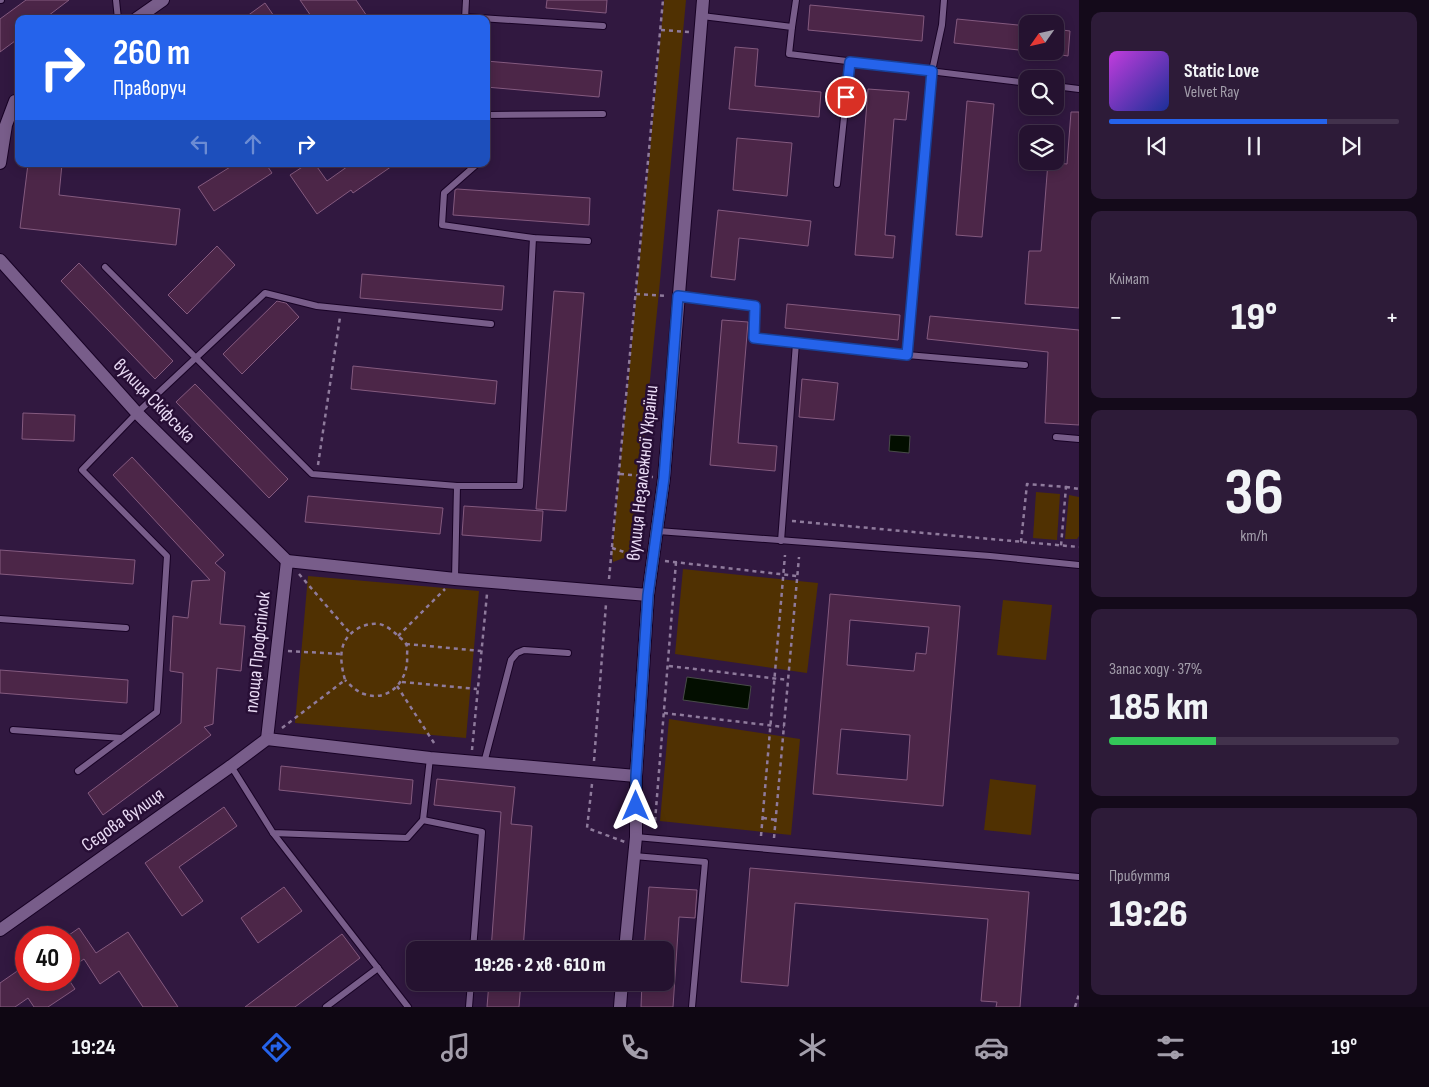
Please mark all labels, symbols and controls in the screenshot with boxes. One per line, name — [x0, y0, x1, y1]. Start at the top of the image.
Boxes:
north arrow — [1019, 15, 1064, 60]
map controls — [1019, 15, 1064, 170]
text: 260 m — [113, 32, 190, 75]
icon: right — [30, 35, 95, 100]
text: Static Love — [1184, 60, 1259, 83]
button: search — [1019, 70, 1064, 115]
text: Праворуч — [113, 75, 186, 102]
pin — [825, 76, 867, 118]
icon: arrive — [832, 83, 860, 111]
text: Velvet Ray — [1184, 83, 1239, 102]
button: layers — [1019, 125, 1064, 170]
icon: left — [186, 130, 214, 158]
icon: ahead — [239, 130, 267, 158]
icon: right — [292, 130, 320, 158]
icon: previous — [1143, 132, 1171, 160]
icon: pause — [1240, 132, 1268, 160]
icon: next — [1337, 132, 1365, 160]
text: Клімат — [1109, 270, 1149, 289]
text: 19° — [1231, 295, 1277, 340]
text: − — [1109, 301, 1123, 334]
text: + — [1385, 301, 1399, 334]
street label: вулиця Скіфська — [108, 354, 200, 448]
street label: вулиця Незалежної України — [622, 384, 664, 562]
text: 36 — [1224, 455, 1284, 533]
text: km/h — [1240, 527, 1268, 546]
street label: площа Профспілок — [240, 589, 276, 714]
text: Запас ходу · 37% — [1109, 660, 1202, 679]
text: 185 km — [1109, 685, 1209, 730]
position arrow — [609, 779, 661, 831]
street label: Сєдова вулиця — [77, 783, 169, 857]
text: Прибуття — [1109, 867, 1170, 886]
text: 19:26 — [1109, 892, 1188, 937]
speed limit sign: 40 — [15, 926, 80, 991]
text: 19:26 · 2 хв · 610 m — [474, 954, 606, 977]
icon: directions — [259, 1030, 294, 1065]
icon: music — [438, 1030, 473, 1065]
icon: phone — [617, 1030, 652, 1065]
icon: climate — [795, 1030, 830, 1065]
icon: car — [974, 1030, 1009, 1065]
icon: filters — [1153, 1030, 1188, 1065]
text: 19:24 — [72, 1034, 116, 1061]
text: 19° — [1331, 1034, 1357, 1061]

